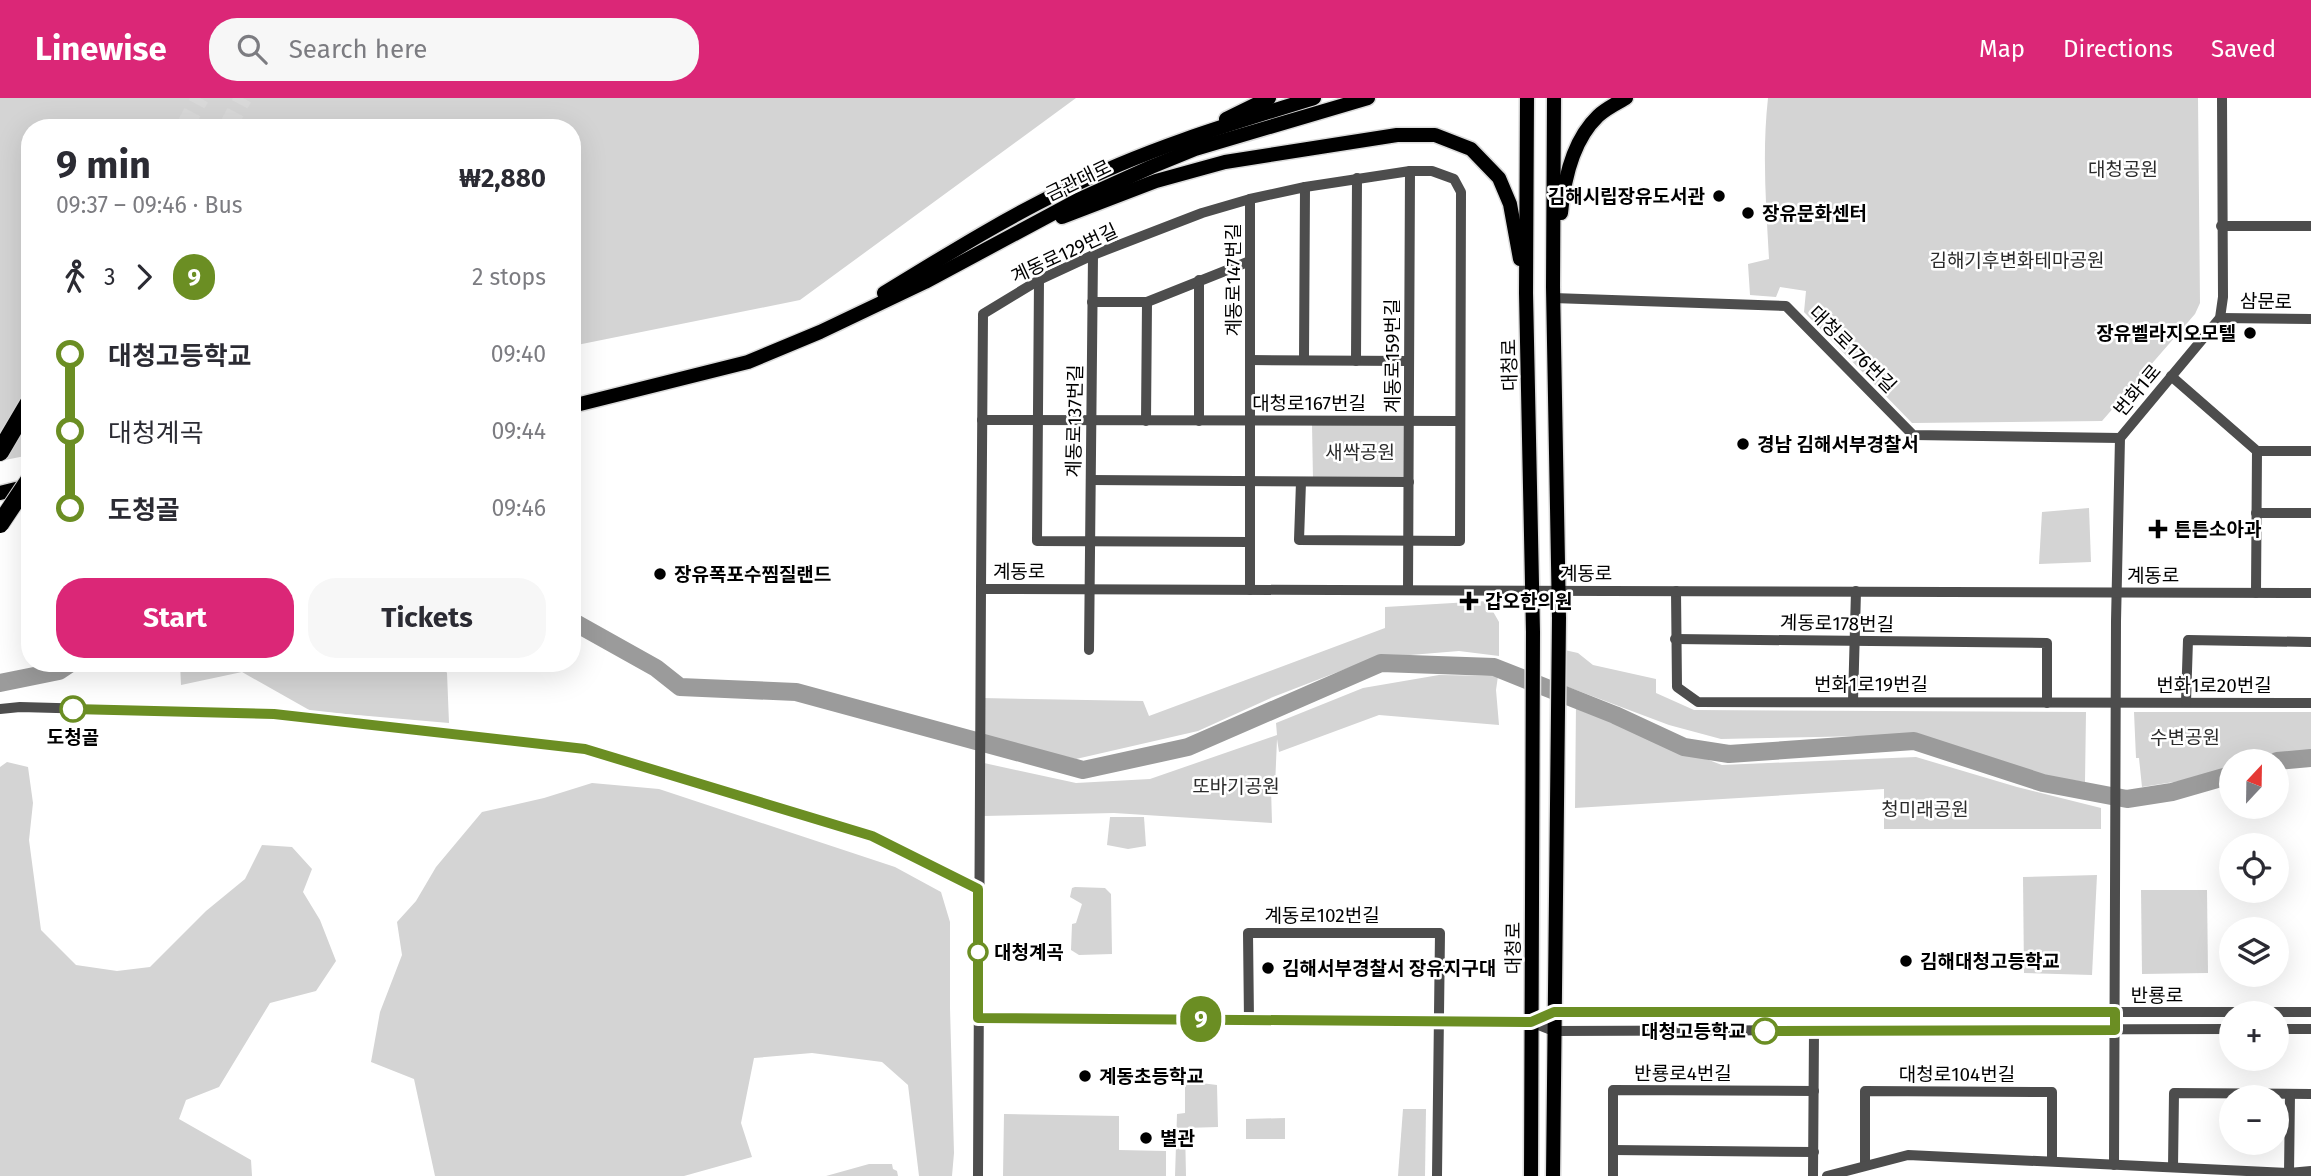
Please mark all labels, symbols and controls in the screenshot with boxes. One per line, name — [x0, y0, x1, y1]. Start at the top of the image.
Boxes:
search box — [209, 18, 699, 81]
text: Linewise — [35, 29, 167, 69]
icon: search — [233, 30, 271, 68]
text: Search here — [289, 34, 428, 65]
text: Map — [1979, 35, 2025, 63]
text: Directions — [2063, 35, 2173, 63]
text: Saved — [2211, 35, 2276, 63]
text: 9 min — [56, 142, 151, 188]
street label: 금관대로 — [1042, 155, 1115, 206]
park label: 대청공원 — [2088, 158, 2158, 181]
text: ₩2,880 — [459, 163, 546, 194]
place label: 김해시립장유도서관 — [1548, 185, 1706, 208]
marker: 김해시립장유도서관 — [1711, 188, 1727, 204]
text: 09:37 – 09:46 · Bus — [56, 191, 243, 219]
place label: 장유문화센터 — [1762, 202, 1867, 225]
marker: 장유문화센터 — [1740, 205, 1756, 221]
street label: 계동로129번길 — [1007, 219, 1121, 288]
street label: 계동로147번길 — [1222, 223, 1245, 337]
park label: 김해기후변화테마공원 — [1930, 249, 2104, 272]
icon: walk — [56, 258, 94, 296]
icon: forward — [125, 258, 163, 296]
text: 3 — [104, 263, 115, 291]
text: 9 — [187, 263, 201, 291]
text: 2 stops — [472, 263, 546, 291]
street label: 삼문로 — [2240, 290, 2292, 313]
street label: 계동로159번길 — [1381, 299, 1404, 413]
street label: 대청로176번길 — [1804, 301, 1901, 398]
place label: 장유벨라지오모텔 — [2096, 322, 2236, 345]
marker: 장유벨라지오모텔 — [2242, 325, 2258, 341]
street label: 대청로 — [1498, 339, 1521, 391]
text: 09:40 — [491, 340, 546, 368]
text: 대청고등학교 — [108, 341, 252, 372]
street label: 번화1로 — [2109, 360, 2166, 421]
street label: 계동로137번길 — [1062, 364, 1087, 478]
street label: 대청로167번길 — [1252, 392, 1366, 415]
text: 09:44 — [491, 417, 546, 445]
text: 대청계곡 — [108, 418, 204, 449]
place label: 경남 김해서부경찰서 — [1757, 433, 1919, 456]
marker: 경남 김해서부경찰서 — [1735, 436, 1751, 452]
park label: 새싹공원 — [1325, 441, 1395, 464]
text: 09:46 — [491, 494, 546, 522]
text: 도청골 — [108, 495, 180, 526]
place label: 튼튼소아과 — [2174, 518, 2262, 541]
marker: 튼튼소아과 — [2148, 519, 2168, 539]
street label: 계동로 — [993, 560, 1045, 583]
street label: 계동로 — [1560, 562, 1612, 585]
place label: 장유폭포수찜질랜드 — [674, 563, 831, 586]
street label: 계동로 — [2127, 564, 2179, 587]
marker: 장유폭포수찜질랜드 — [652, 566, 668, 582]
button: Start — [56, 578, 294, 658]
button: Tickets — [308, 578, 546, 658]
place label: 갑오한의원 — [1485, 590, 1572, 613]
marker: 갑오한의원 — [1459, 591, 1479, 611]
street label: 계동로178번길 — [1780, 611, 1894, 636]
street label: 번화1로19번길 — [1814, 673, 1928, 696]
street label: 번화1로20번길 — [2156, 674, 2272, 697]
marker: 도청골 — [60, 696, 86, 722]
place label: 도청골 — [47, 726, 99, 749]
park label: 수변공원 — [2150, 726, 2220, 749]
north arrow — [2219, 749, 2289, 819]
map controls — [2219, 749, 2289, 1155]
park label: 또바기공원 — [1192, 775, 1280, 798]
park label: 청미래공원 — [1881, 798, 1969, 821]
button: locate — [2219, 833, 2289, 903]
street label: 계동로102번길 — [1264, 904, 1380, 927]
button: layers — [2219, 917, 2289, 987]
street label: 대청로 — [1502, 922, 1525, 974]
place label: 대청계곡 — [994, 941, 1064, 964]
marker: 대청계곡 — [968, 942, 988, 962]
place label: 김해대청고등학교 — [1920, 950, 2060, 973]
marker: 김해대청고등학교 — [1898, 953, 1914, 969]
place label: 김해서부경찰서 장유지구대 — [1282, 957, 1496, 980]
marker: 김해서부경찰서 장유지구대 — [1260, 960, 1276, 976]
street label: 반룡로 — [2131, 984, 2183, 1007]
line badge: 9 — [1178, 996, 1224, 1042]
button: + — [2219, 1001, 2289, 1071]
text: 9 — [1194, 1005, 1208, 1033]
marker: 대청고등학교 — [1752, 1018, 1778, 1044]
place label: 대청고등학교 — [1641, 1020, 1746, 1043]
street label: 반룡로4번길 — [1634, 1062, 1732, 1085]
street label: 대청로104번길 — [1899, 1063, 2015, 1086]
place label: 계동초등학교 — [1099, 1065, 1204, 1088]
marker: 계동초등학교 — [1077, 1068, 1093, 1084]
button: − — [2219, 1085, 2289, 1155]
place label: 별관 — [1160, 1127, 1195, 1150]
marker: 별관 — [1138, 1130, 1154, 1146]

